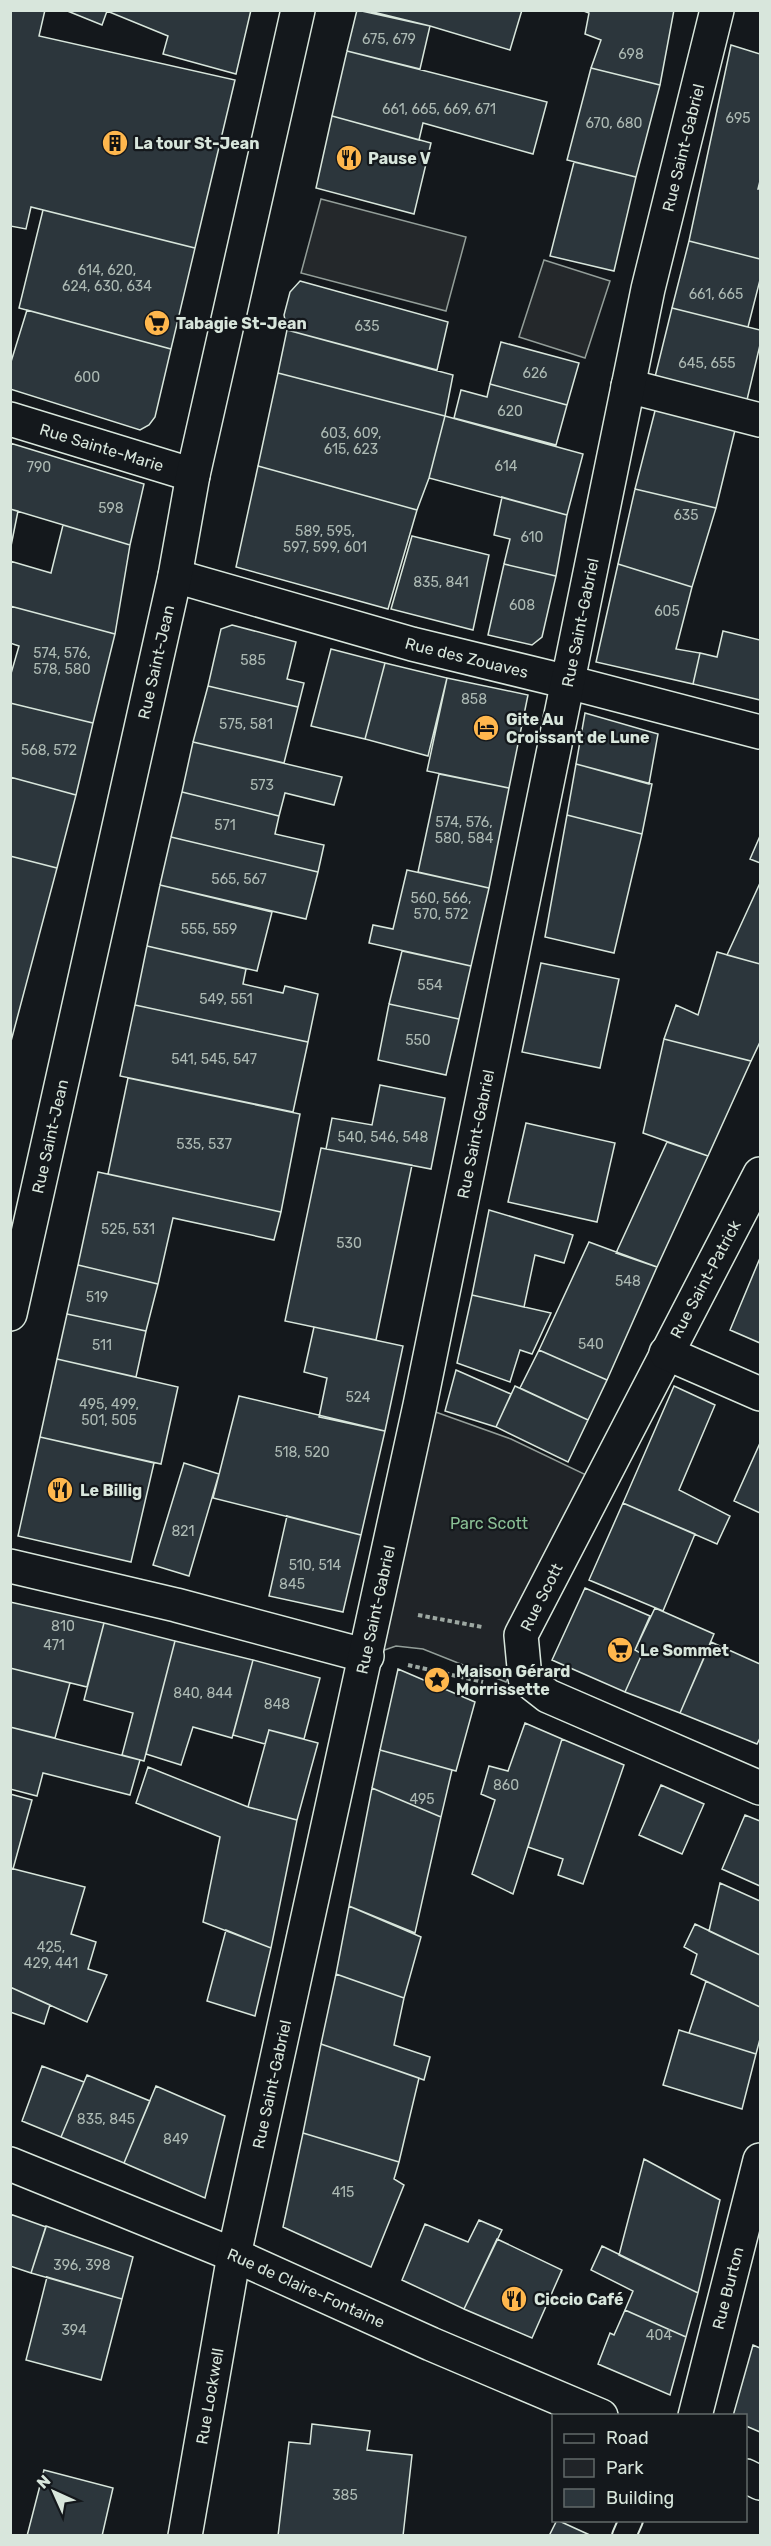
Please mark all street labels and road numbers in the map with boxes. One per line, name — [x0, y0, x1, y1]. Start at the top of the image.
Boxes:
street label: Rue Saint-Gabriel — [658, 82, 708, 214]
street label: Rue Sainte-Marie — [37, 420, 166, 475]
street label: Rue Saint-Gabriel — [558, 556, 603, 689]
street label: Rue Saint-Jean — [134, 603, 178, 721]
street label: Rue des Zouaves — [403, 634, 530, 682]
street label: Rue Saint-Gabriel — [453, 1068, 498, 1200]
street label: Rue Saint-Jean — [28, 1078, 72, 1195]
street label: Rue Saint-Patrick — [666, 1216, 745, 1342]
street label: Rue Saint-Gabriel — [352, 1543, 399, 1676]
street label: Rue Scott — [516, 1560, 567, 1634]
street label: Rue Saint-Gabriel — [249, 2018, 295, 2151]
street label: Rue de Claire-Fontaine — [224, 2244, 388, 2332]
street label: Rue Burton — [708, 2245, 748, 2332]
street label: Rue Lockwell — [192, 2347, 228, 2446]

